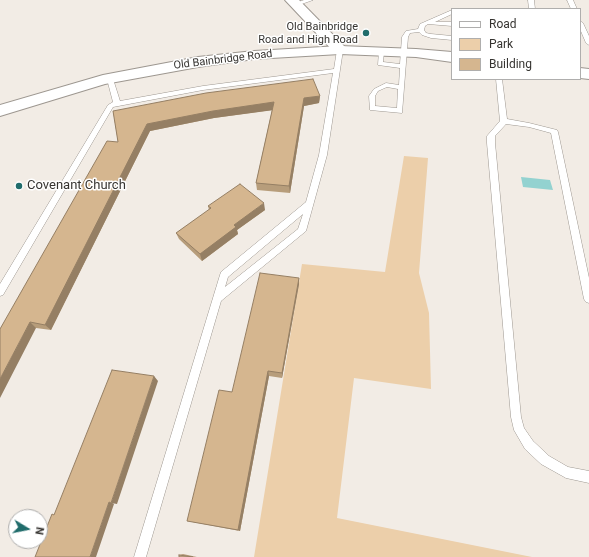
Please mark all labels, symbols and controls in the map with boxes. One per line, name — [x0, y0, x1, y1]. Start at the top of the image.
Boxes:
legend — [451, 8, 581, 80]
text: Road — [489, 17, 517, 31]
place label: Old Bainbridge Road and High Road — [258, 20, 358, 46]
marker: Old Bainbridge Road and High Road — [361, 28, 371, 38]
text: Park — [489, 37, 513, 51]
street label: Old Bainbridge Road — [173, 47, 273, 73]
text: Building — [489, 57, 532, 71]
place label: Covenant Church — [27, 178, 126, 194]
marker: Covenant Church — [14, 181, 24, 191]
north arrow — [8, 509, 48, 549]
text: N — [32, 526, 46, 536]

